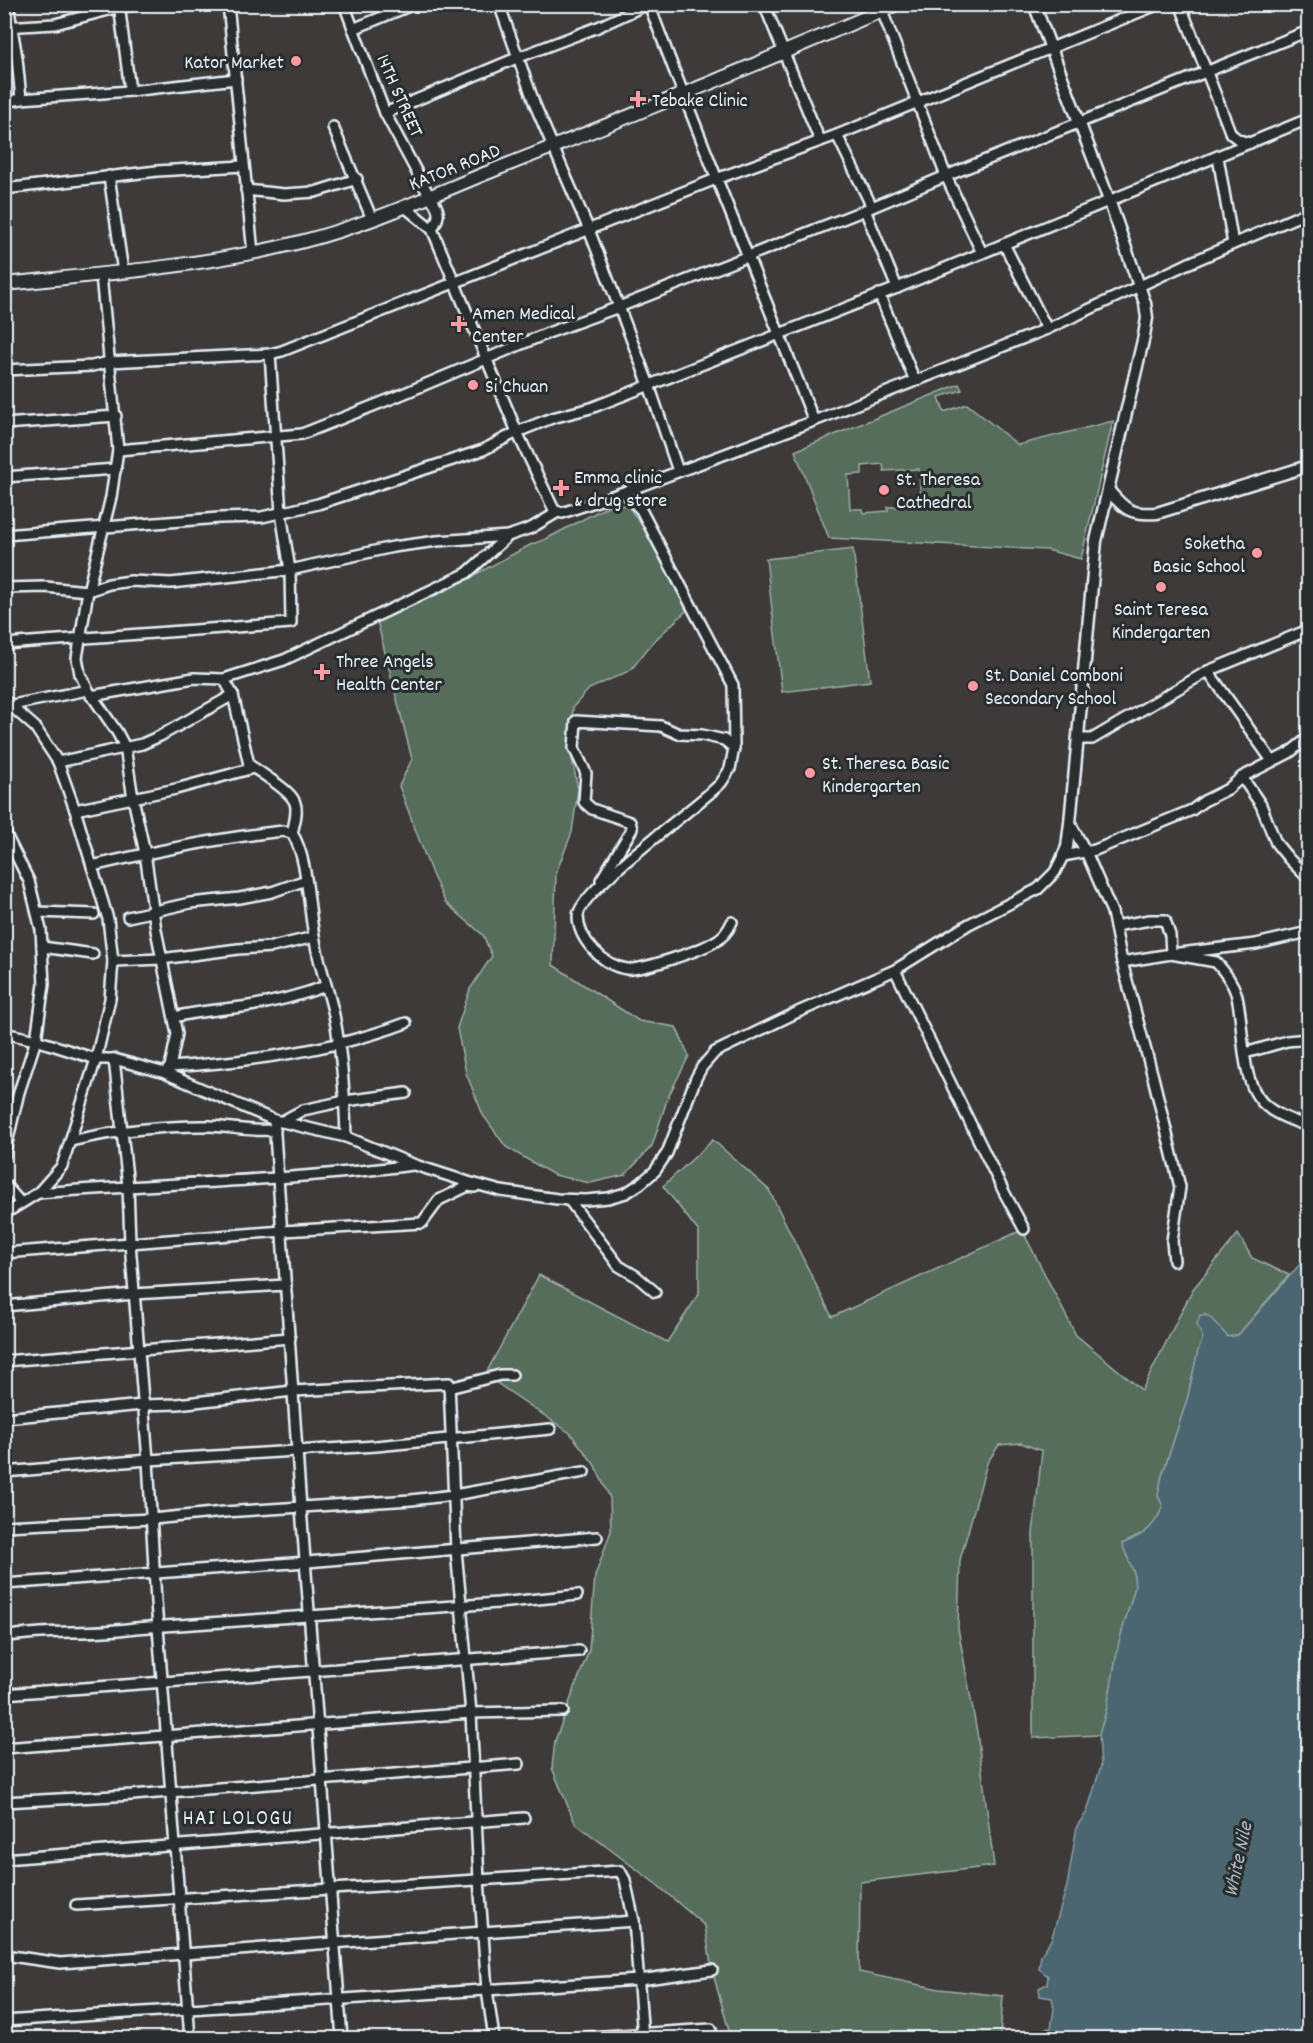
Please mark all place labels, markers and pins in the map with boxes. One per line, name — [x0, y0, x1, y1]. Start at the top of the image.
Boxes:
place label: Kator Market — [184, 50, 284, 78]
marker: Kator Market — [289, 54, 303, 68]
place label: Tebake Clinic — [652, 88, 748, 116]
marker: Tebake Clinic — [629, 90, 647, 108]
place label: Amen Medical Center — [472, 301, 575, 352]
marker: Amen Medical Center — [450, 315, 468, 333]
place label: Si Chuan — [485, 374, 548, 402]
marker: Si Chuan — [466, 378, 480, 392]
place label: Emma clinic & drug store — [574, 465, 667, 516]
place label: St. Theresa Cathedral — [896, 467, 981, 518]
marker: Emma clinic & drug store — [552, 479, 570, 497]
marker: St. Theresa Cathedral — [877, 483, 891, 497]
place label: Soketha Basic School — [1153, 531, 1246, 582]
marker: Soketha Basic School — [1250, 546, 1264, 560]
marker: Saint Teresa Kindergarten — [1154, 580, 1168, 594]
place label: Saint Teresa Kindergarten — [1112, 597, 1210, 648]
place label: Three Angels Health Center — [336, 649, 442, 700]
marker: Three Angels Health Center — [313, 663, 331, 681]
place label: St. Daniel Comboni Secondary School — [985, 663, 1123, 714]
marker: St. Daniel Comboni Secondary School — [966, 679, 980, 693]
place label: St. Theresa Basic Kindergarten — [822, 751, 950, 802]
marker: St. Theresa Basic Kindergarten — [803, 766, 817, 780]

